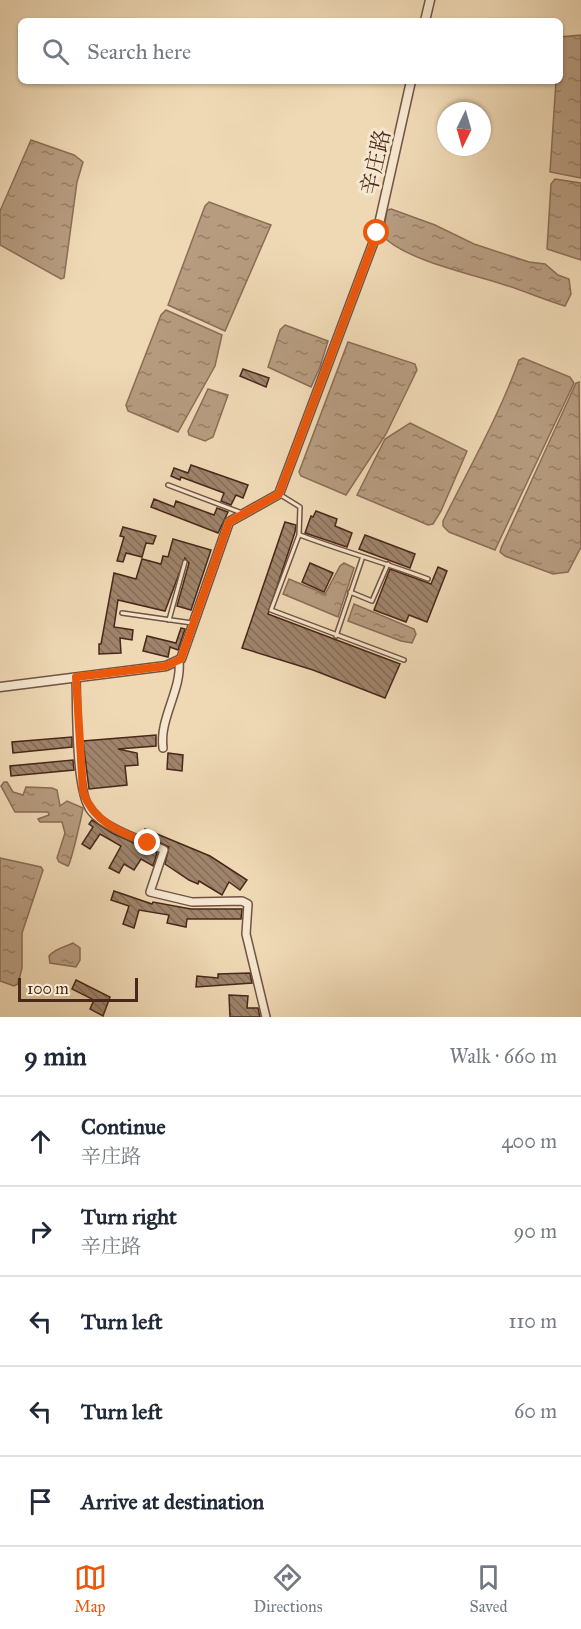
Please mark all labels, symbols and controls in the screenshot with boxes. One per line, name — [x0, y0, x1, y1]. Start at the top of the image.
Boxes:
search box — [18, 18, 563, 84]
icon: search — [39, 35, 72, 68]
text: Search here — [87, 38, 191, 65]
north arrow — [437, 102, 491, 156]
street label: 辛庄路 — [355, 127, 396, 197]
route start — [363, 219, 389, 245]
route end — [134, 829, 160, 855]
scale bar — [18, 975, 138, 1002]
text: 100 m — [27, 979, 69, 998]
text: 9 min — [24, 1040, 87, 1072]
text: Walk · 660 m — [450, 1044, 557, 1068]
text: Continue — [81, 1113, 166, 1140]
icon: ahead — [24, 1125, 57, 1158]
text: 400 m — [501, 1129, 557, 1153]
text: 辛庄路 — [81, 1144, 141, 1168]
text: Turn right — [81, 1203, 177, 1230]
icon: right — [24, 1215, 57, 1248]
text: 90 m — [514, 1219, 557, 1243]
text: 辛庄路 — [81, 1234, 141, 1258]
icon: left — [24, 1305, 57, 1338]
text: Turn left — [81, 1308, 163, 1335]
text: 110 m — [509, 1309, 557, 1333]
icon: left — [24, 1395, 57, 1428]
text: Turn left — [81, 1398, 163, 1425]
text: 60 m — [514, 1399, 557, 1423]
icon: arrive — [24, 1485, 57, 1518]
text: Arrive at destination — [81, 1488, 264, 1515]
tab: Map — [74, 1561, 107, 1616]
tab: Directions — [254, 1561, 322, 1616]
tab: Saved — [469, 1561, 507, 1616]

